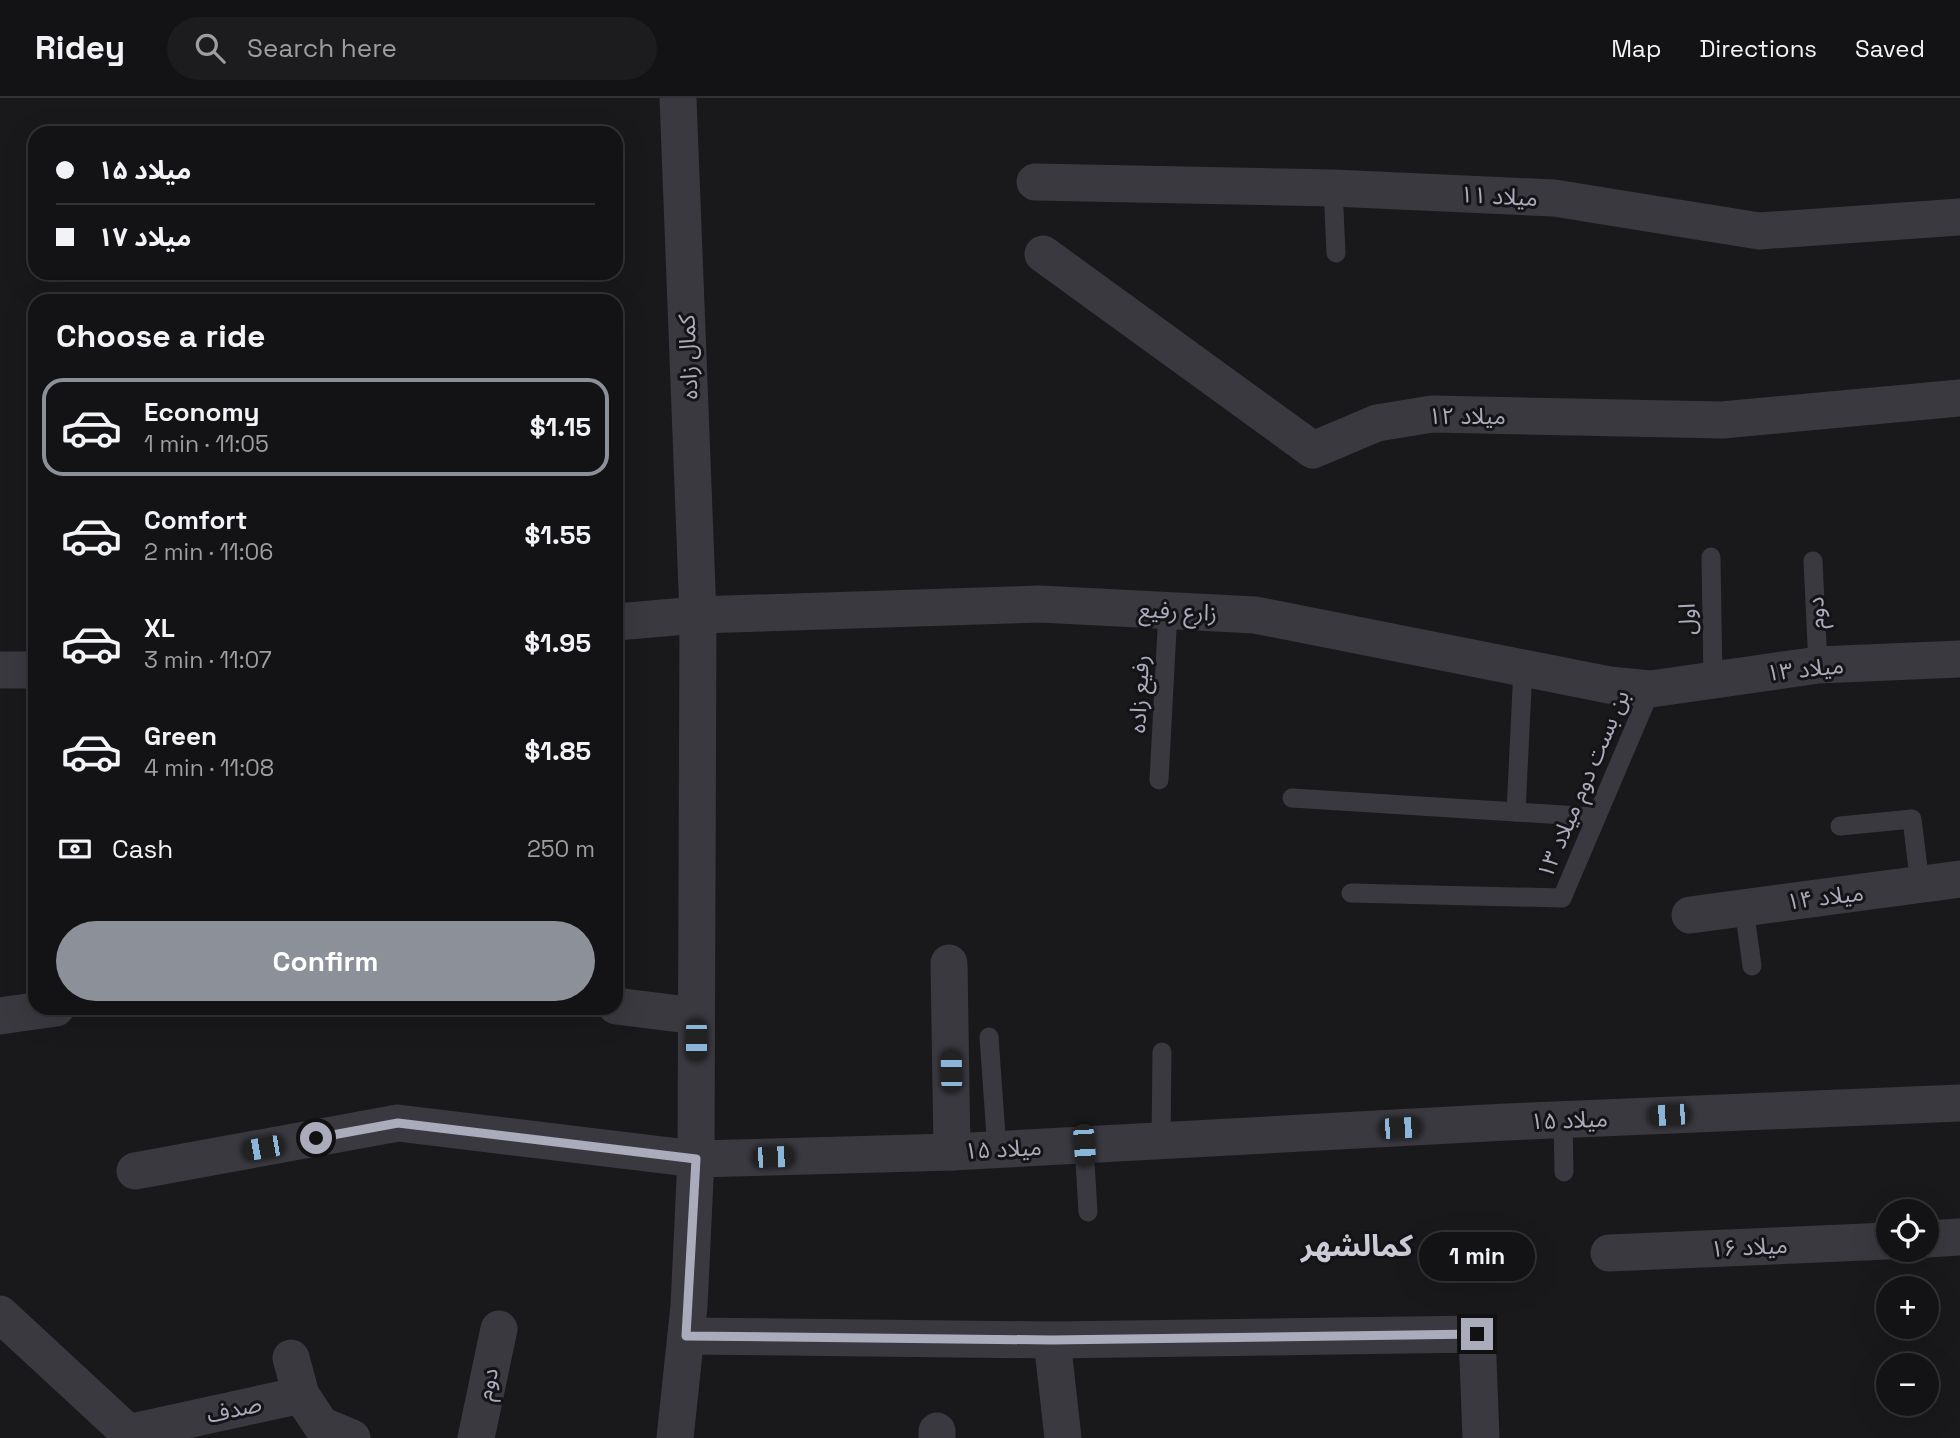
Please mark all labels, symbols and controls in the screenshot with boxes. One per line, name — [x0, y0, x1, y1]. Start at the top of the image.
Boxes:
search box — [167, 17, 657, 80]
text: Ridey — [35, 27, 125, 69]
icon: search — [191, 29, 229, 67]
text: Search here — [247, 31, 397, 65]
text: Map — [1611, 33, 1661, 64]
text: Directions — [1699, 33, 1817, 64]
text: Saved — [1855, 33, 1925, 64]
text: میلاد ۱۵ — [98, 153, 191, 187]
street label: میلاد ۱۱ — [1459, 179, 1539, 213]
text: میلاد ۱۷ — [98, 220, 191, 254]
street label: کمال زاده — [672, 313, 704, 400]
text: Choose a ride — [56, 316, 266, 356]
text: Economy — [144, 395, 260, 429]
icon: car — [60, 396, 123, 459]
street label: میلاد ۱۲ — [1428, 401, 1506, 431]
text: $1.15 — [530, 410, 591, 444]
text: 1 min · 11:05 — [144, 429, 269, 459]
text: Comfort — [144, 503, 247, 537]
icon: car — [60, 504, 123, 567]
text: $1.55 — [525, 518, 591, 552]
text: 2 min · 11:06 — [144, 537, 273, 567]
street label: زارع رفیع — [1138, 594, 1218, 630]
street label: دوم — [1800, 596, 1835, 630]
street label: اول — [1672, 603, 1702, 635]
text: XL — [144, 611, 175, 645]
icon: car — [60, 612, 123, 675]
text: $1.95 — [524, 626, 591, 660]
text: 3 min · 11:07 — [144, 645, 272, 675]
street label: میلاد ۱۳ — [1765, 650, 1845, 688]
street label: رفیع زاده — [1122, 654, 1158, 734]
street label: بن بست دوم میلاد ۱۳ — [1530, 685, 1639, 884]
text: Green — [144, 719, 217, 753]
icon: car — [60, 720, 123, 783]
text: $1.85 — [525, 734, 591, 768]
text: 4 min · 11:08 — [144, 753, 274, 783]
icon: cash — [56, 830, 94, 868]
text: Cash — [112, 832, 173, 866]
text: 250 m — [527, 834, 595, 864]
street label: میلاد ۱۴ — [1785, 877, 1865, 917]
button: Confirm — [56, 921, 595, 1001]
car — [686, 1019, 707, 1061]
car — [941, 1050, 962, 1092]
car — [1648, 1103, 1691, 1127]
street label: میلاد ۱۵ — [1530, 1104, 1608, 1136]
car — [1379, 1116, 1422, 1140]
route start — [300, 1122, 332, 1154]
car — [1073, 1123, 1096, 1167]
street label: میلاد ۱۵ — [963, 1132, 1043, 1166]
car — [241, 1134, 286, 1162]
car — [752, 1146, 795, 1168]
map controls — [1876, 1199, 1939, 1416]
button: locate — [1876, 1199, 1939, 1262]
district label: کمالشهر — [1299, 1226, 1413, 1265]
street label: میلاد ۱۶ — [1709, 1230, 1789, 1264]
callout: 1 min — [1419, 1232, 1535, 1282]
text: 1 min — [1449, 1241, 1505, 1271]
button: + — [1876, 1276, 1939, 1339]
route end — [1461, 1318, 1493, 1350]
button: − — [1876, 1353, 1939, 1416]
street label: دوم — [469, 1365, 508, 1404]
street label: صدف — [204, 1388, 264, 1430]

